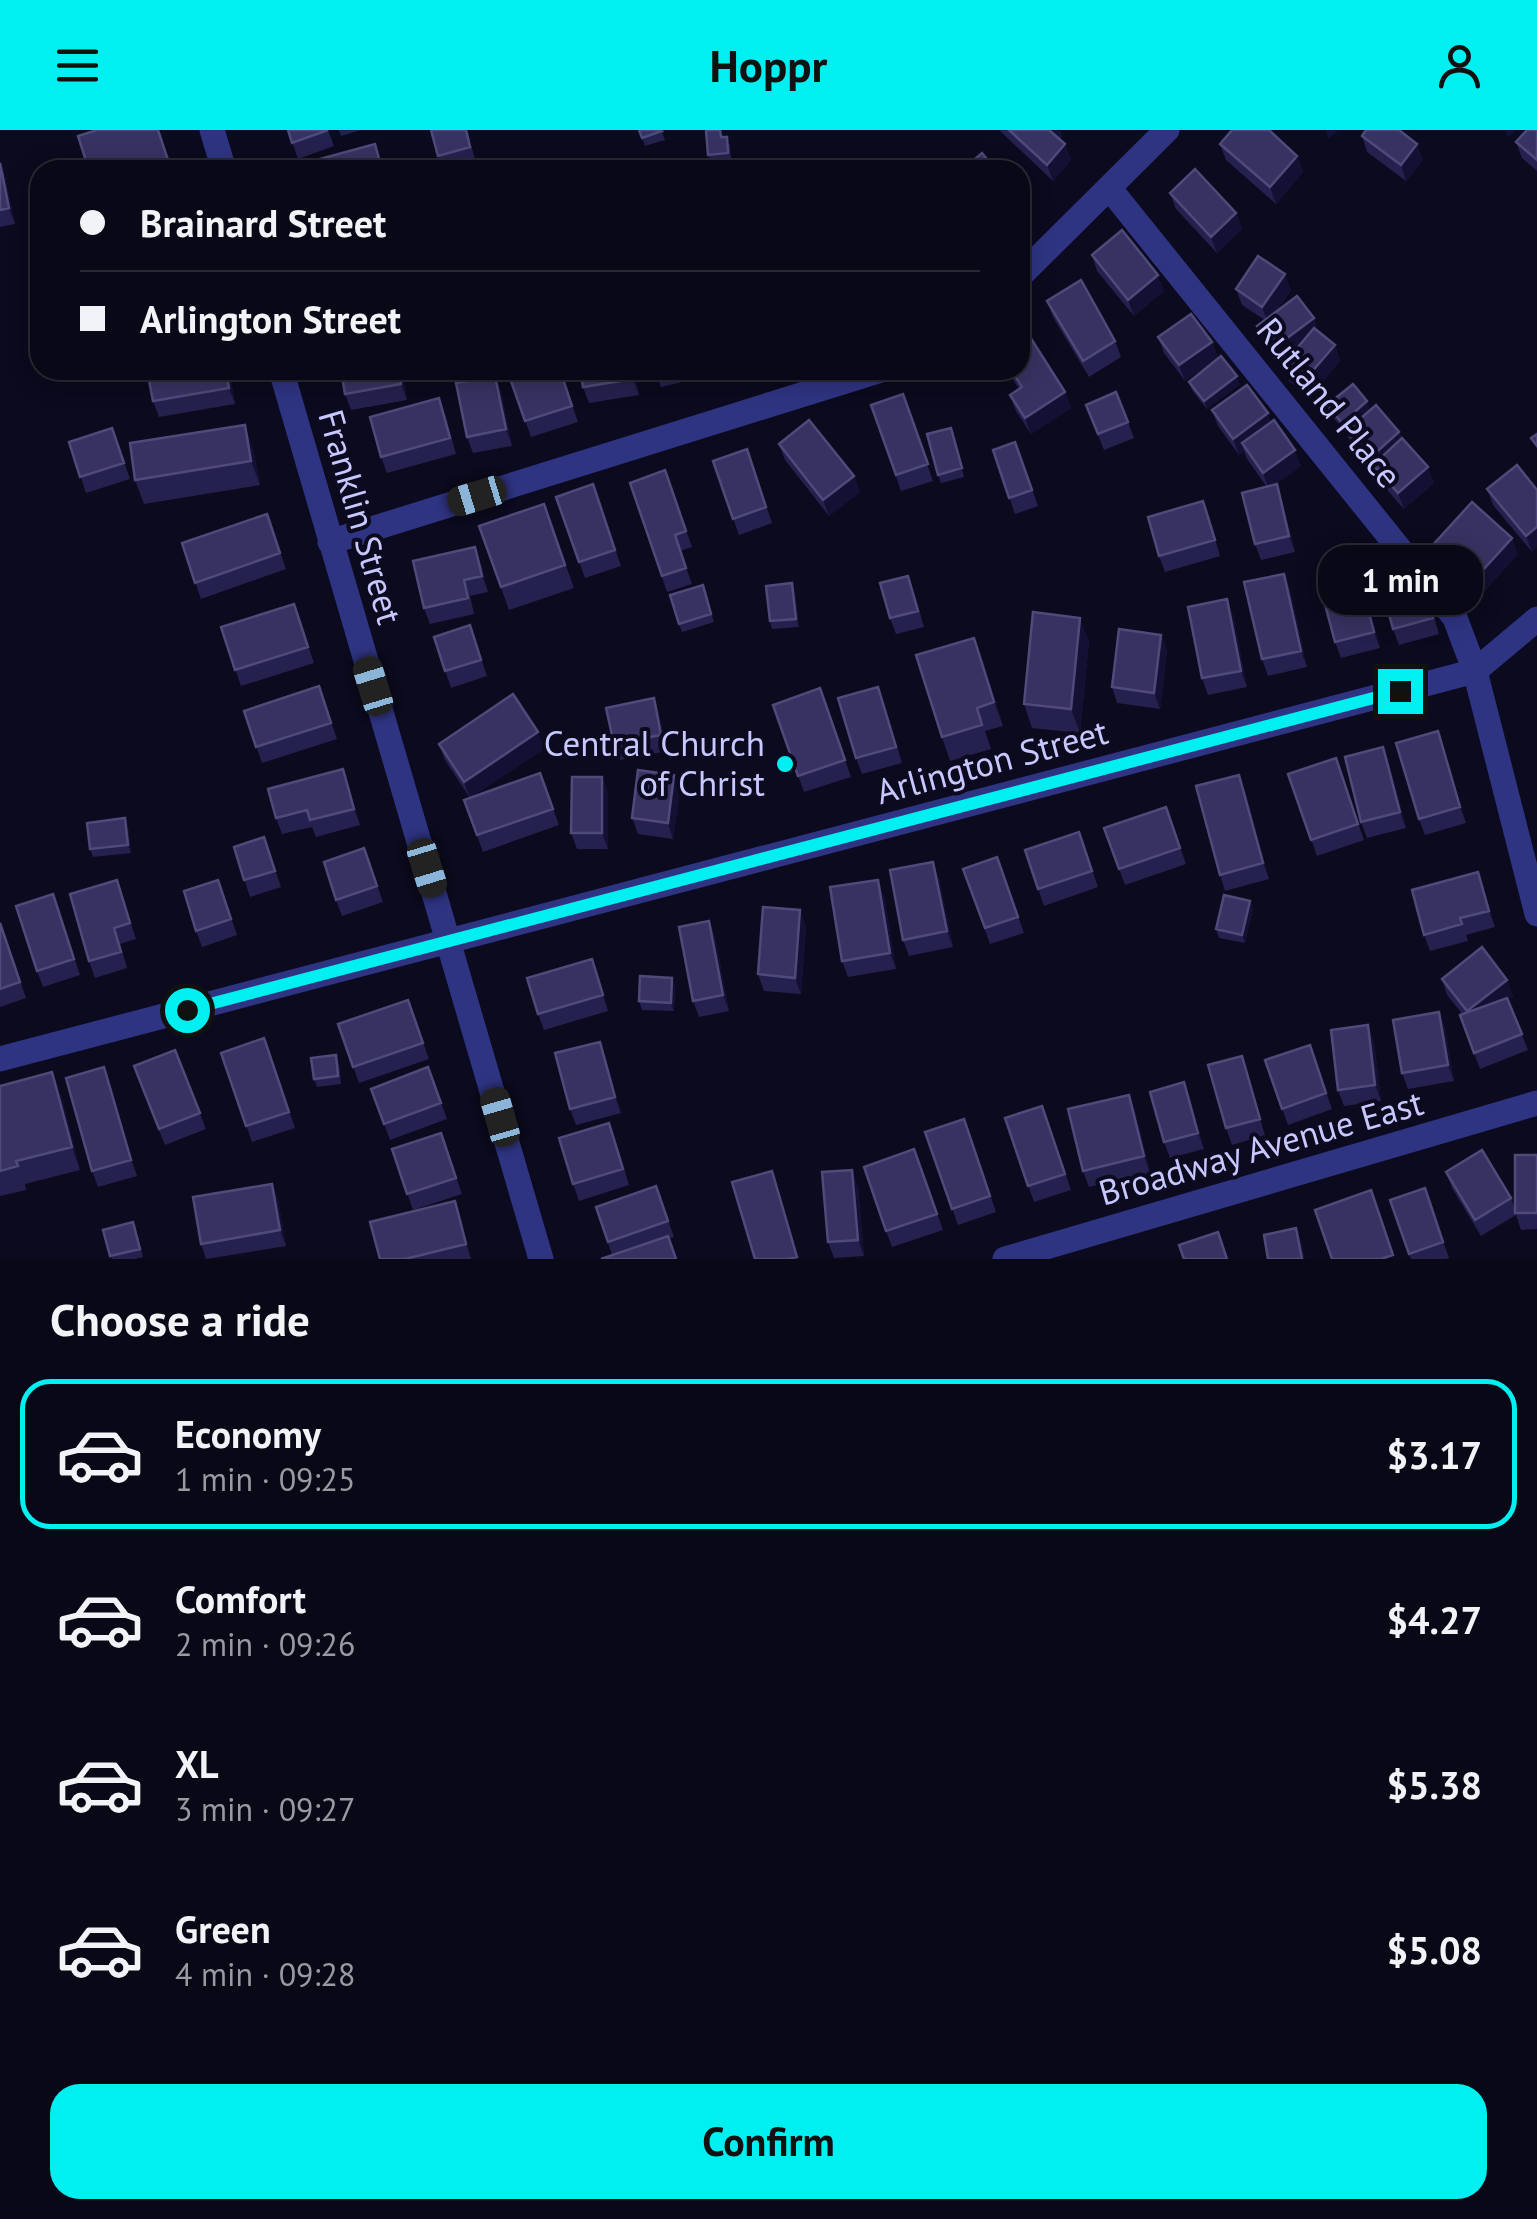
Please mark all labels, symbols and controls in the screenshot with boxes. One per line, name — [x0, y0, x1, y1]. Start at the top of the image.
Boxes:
text: Hoppr — [710, 36, 827, 94]
icon: menu — [50, 38, 105, 93]
icon: person — [1432, 38, 1487, 93]
text: Brainard Street — [140, 198, 386, 247]
text: Arlington Street — [140, 294, 401, 343]
street label: Rutland Place — [1247, 308, 1412, 497]
street label: Franklin Street — [308, 404, 414, 629]
car — [444, 473, 510, 519]
callout: 1 min — [1318, 546, 1482, 616]
text: 1 min — [1361, 559, 1440, 601]
car — [350, 653, 396, 719]
route end — [1378, 669, 1423, 714]
street label: Arlington Street — [871, 708, 1113, 814]
place label: Central Church of Christ — [544, 720, 765, 806]
marker: Central Church of Christ — [774, 753, 796, 775]
car — [404, 835, 450, 901]
route start — [165, 988, 210, 1033]
street label: Broadway Avenue East — [1093, 1079, 1428, 1215]
car — [477, 1084, 523, 1150]
text: Choose a ride — [50, 1290, 310, 1348]
icon: car — [55, 1409, 145, 1499]
text: Economy — [175, 1409, 321, 1458]
text: $3.17 — [1386, 1430, 1482, 1479]
text: 1 min · 09:25 — [175, 1458, 355, 1500]
icon: car — [55, 1574, 145, 1664]
text: Comfort — [175, 1574, 306, 1623]
text: $4.27 — [1386, 1595, 1482, 1644]
text: 2 min · 09:26 — [175, 1623, 355, 1665]
icon: car — [55, 1739, 145, 1829]
text: XL — [175, 1739, 219, 1788]
text: $5.38 — [1386, 1760, 1482, 1809]
text: 3 min · 09:27 — [175, 1788, 355, 1830]
icon: car — [55, 1904, 145, 1994]
text: Green — [175, 1904, 271, 1953]
text: $5.08 — [1386, 1925, 1482, 1974]
text: 4 min · 09:28 — [175, 1953, 355, 1995]
button: Confirm — [50, 2084, 1487, 2199]

